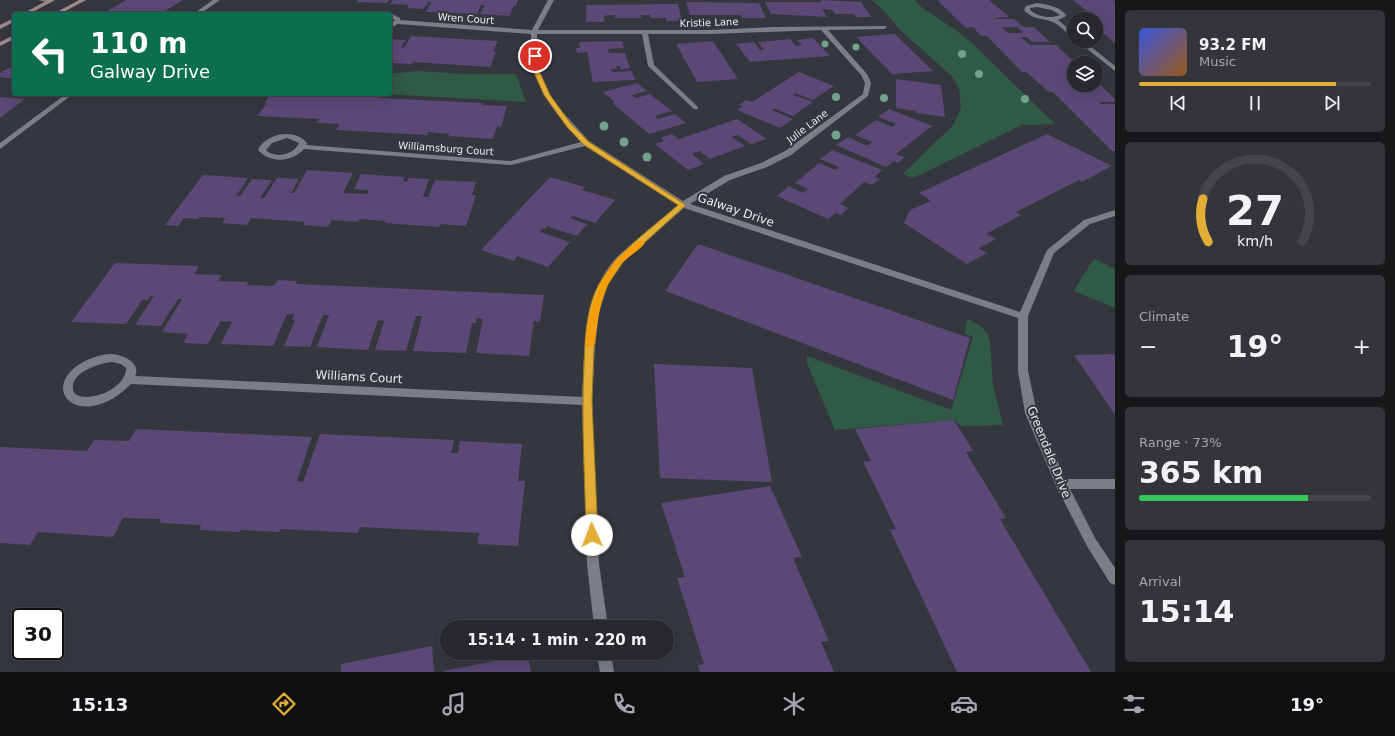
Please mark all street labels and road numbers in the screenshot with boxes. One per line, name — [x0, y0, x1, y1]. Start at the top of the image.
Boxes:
street label: Wren Court — [437, 11, 495, 26]
street label: Kristie Lane — [679, 16, 739, 29]
street label: Julie Lane — [784, 107, 830, 146]
street label: Williamsburg Court — [398, 140, 494, 157]
street label: Galway Drive — [696, 190, 776, 230]
street label: Williams Court — [315, 368, 403, 386]
street label: Greendale Drive — [1024, 404, 1074, 500]

